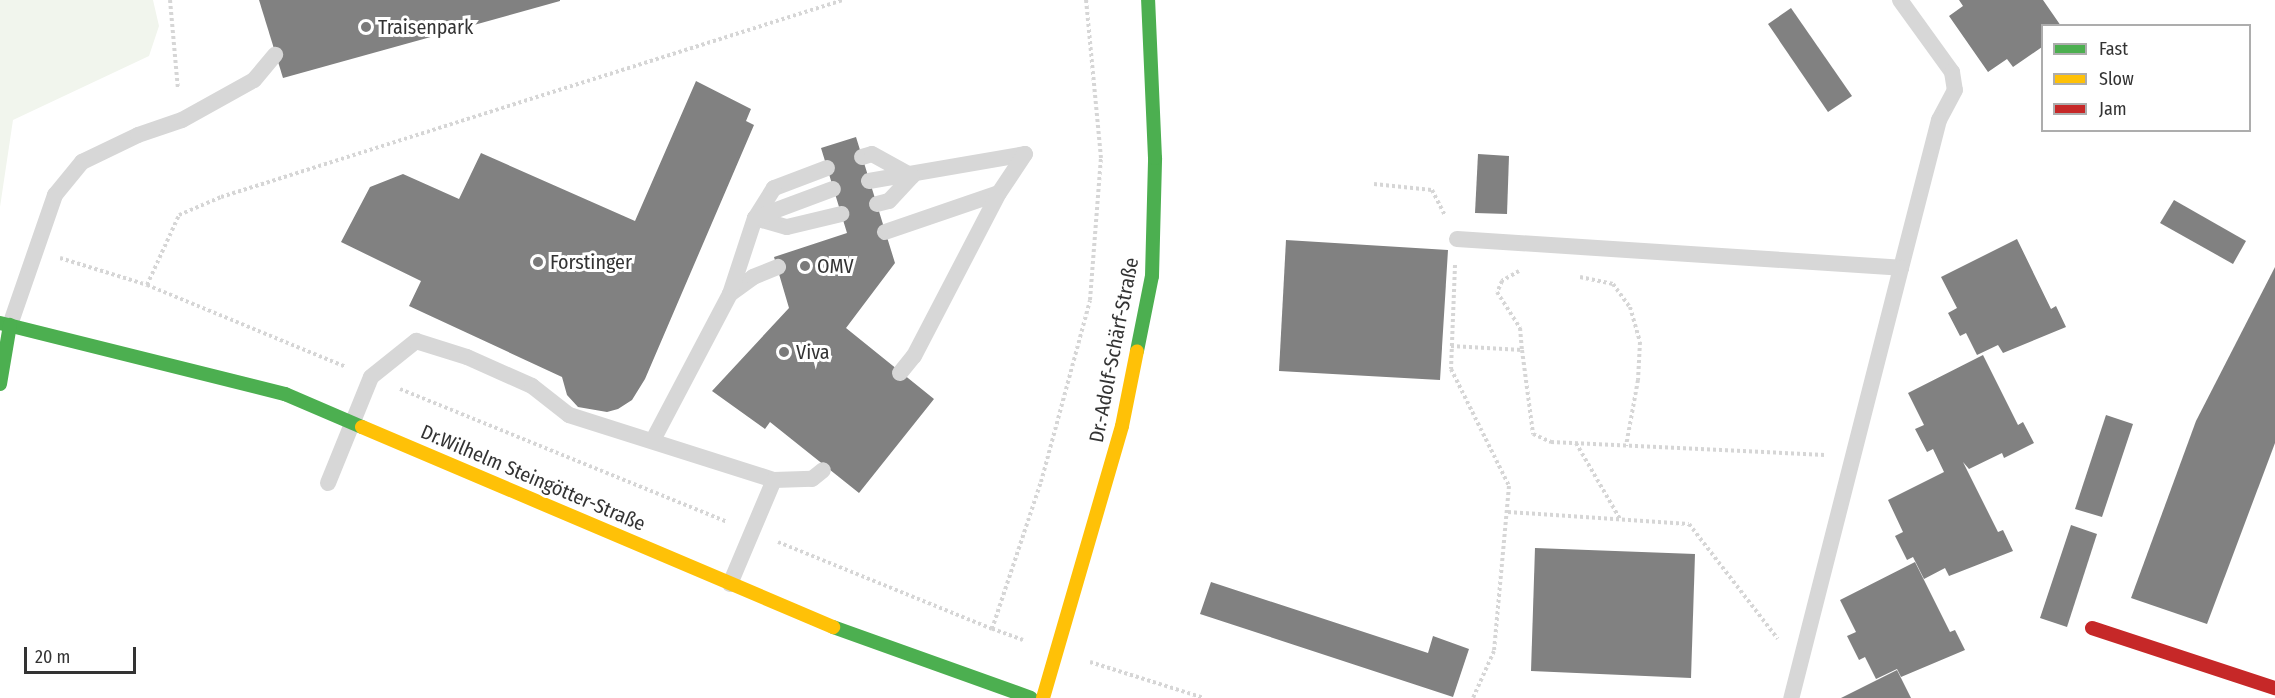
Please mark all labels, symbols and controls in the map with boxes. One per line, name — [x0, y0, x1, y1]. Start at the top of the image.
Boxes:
place label: Traisenpark — [378, 15, 473, 39]
marker: Traisenpark — [359, 20, 373, 34]
legend — [2041, 24, 2251, 132]
text: Fast — [2099, 38, 2128, 60]
text: Slow — [2099, 68, 2134, 90]
text: Jam — [2099, 98, 2127, 120]
place label: Forstinger — [550, 250, 632, 274]
place label: OMV — [817, 254, 854, 278]
marker: Forstinger — [531, 255, 545, 269]
street label: Dr.-Adolf-Schärf-Straße — [1084, 255, 1144, 445]
marker: OMV — [798, 259, 812, 273]
place label: Viva — [796, 340, 830, 364]
marker: Viva — [777, 345, 791, 359]
street label: Dr.Wilhelm Steingötter-Straße — [417, 420, 649, 536]
scale bar — [27, 635, 140, 673]
text: 20 m — [35, 646, 70, 668]

